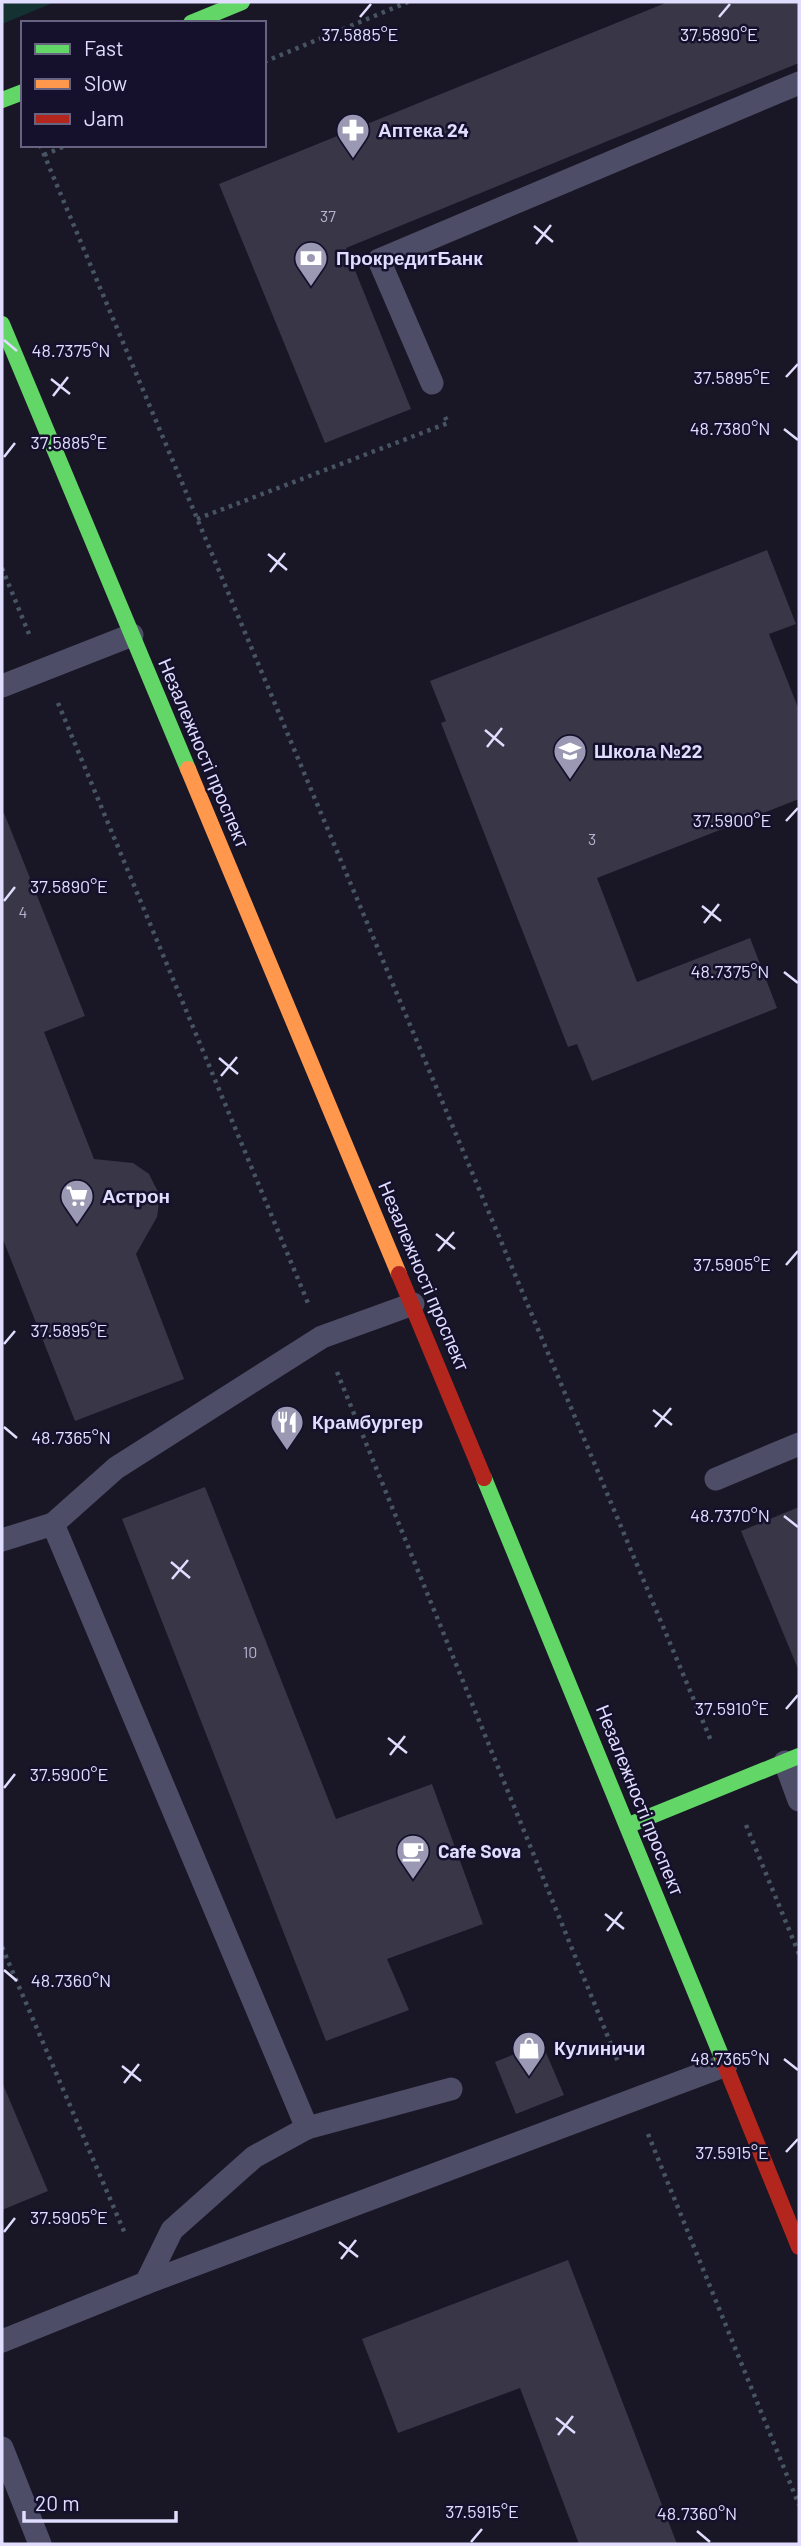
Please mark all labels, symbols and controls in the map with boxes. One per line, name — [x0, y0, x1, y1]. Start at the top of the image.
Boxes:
legend — [21, 21, 266, 147]
text: 37.5885°E — [322, 23, 399, 45]
text: 37.5890°E — [680, 23, 758, 45]
text: Fast — [84, 35, 124, 60]
text: Slow — [84, 70, 127, 95]
text: Jam — [84, 105, 124, 130]
pharmacy icon: Аптека 24 — [334, 111, 372, 160]
place label: Аптека 24 — [378, 118, 469, 141]
house number: 37 — [320, 206, 336, 225]
bank icon: ПрокредитБанк — [292, 239, 330, 288]
place label: ПрокредитБанк — [336, 246, 483, 269]
text: 48.7375°N — [32, 339, 110, 361]
text: 37.5895°E — [694, 366, 771, 388]
text: 48.7380°N — [690, 417, 770, 439]
text: 37.5885°E — [31, 431, 108, 453]
street label: Незалежності проспект — [154, 655, 255, 851]
school or university icon: Школа №22 — [551, 732, 589, 781]
place label: Школа №22 — [594, 739, 702, 762]
text: 37.5900°E — [693, 809, 771, 831]
house number: 3 — [588, 829, 596, 848]
text: 37.5890°E — [30, 875, 108, 897]
house number: 4 — [19, 902, 27, 921]
text: 48.7375°N — [691, 960, 769, 982]
supermarket icon: Астрон — [58, 1177, 96, 1226]
street label: Незалежності проспект — [374, 1178, 475, 1374]
place label: Астрон — [102, 1184, 170, 1207]
text: 37.5905°E — [693, 1253, 771, 1275]
text: 37.5895°E — [31, 1319, 108, 1341]
restaurant icon: Крамбургер — [268, 1403, 306, 1452]
place label: Крамбургер — [312, 1410, 423, 1433]
text: 48.7365°N — [31, 1426, 111, 1448]
text: 48.7370°N — [690, 1504, 770, 1526]
house number: 10 — [243, 1642, 257, 1661]
text: 37.5910°E — [695, 1697, 769, 1719]
street label: Незалежності проспект — [592, 1701, 689, 1899]
text: 37.5900°E — [30, 1763, 108, 1785]
cafe icon: Cafe Sova — [394, 1832, 432, 1881]
place label: Cafe Sova — [438, 1839, 521, 1862]
text: 48.7360°N — [31, 1969, 111, 1991]
shop icon: Кулиничи — [510, 2029, 548, 2078]
place label: Кулиничи — [554, 2036, 646, 2059]
text: 48.7365°N — [690, 2047, 770, 2069]
text: 37.5915°E — [695, 2141, 769, 2163]
text: 37.5905°E — [30, 2206, 108, 2228]
scale bar — [24, 2480, 177, 2524]
text: 20 m — [35, 2490, 80, 2515]
text: 37.5915°E — [445, 2500, 519, 2522]
text: 48.7360°N — [657, 2502, 737, 2524]

